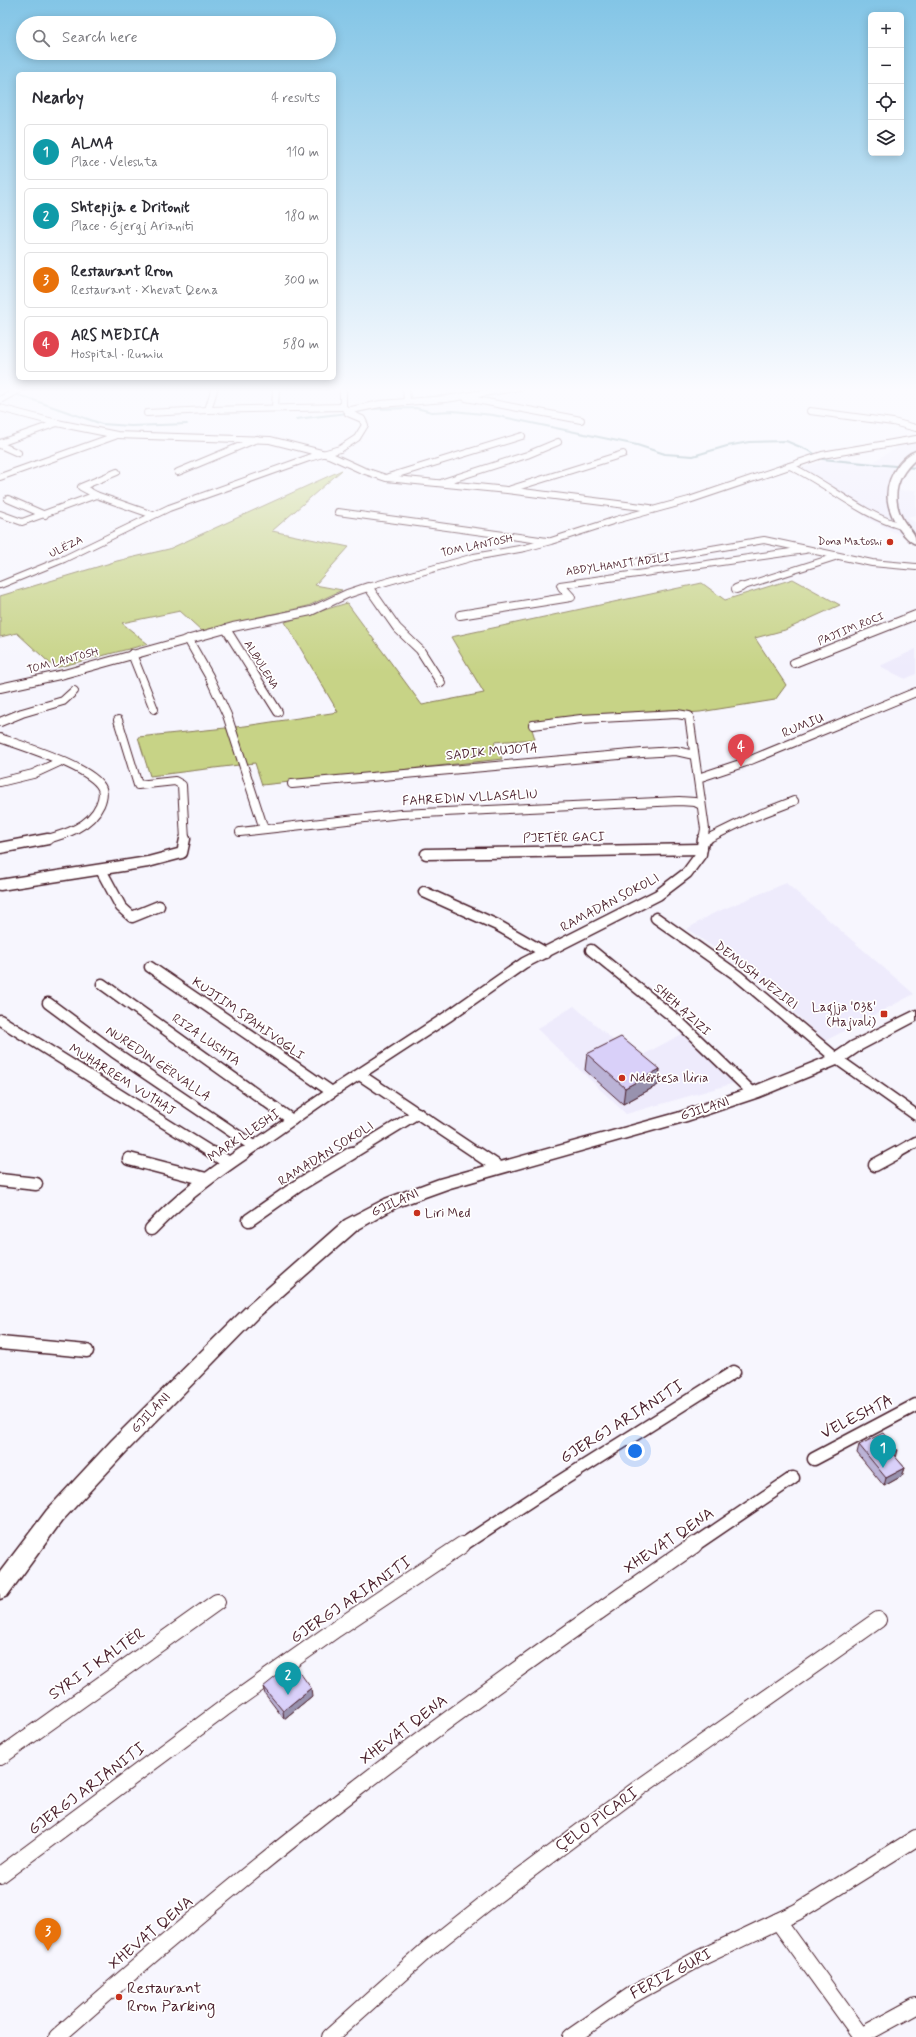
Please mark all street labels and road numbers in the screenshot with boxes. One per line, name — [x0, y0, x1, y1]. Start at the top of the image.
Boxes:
street label: TOM LANTOSH — [440, 532, 514, 560]
street label: ULËZA — [47, 533, 85, 561]
street label: ABDYLHAMIT ADILI — [565, 551, 672, 579]
street label: PAJTIM ROCI — [816, 609, 886, 649]
street label: ALBULENA — [241, 638, 281, 692]
street label: TOM LANTOSH — [26, 645, 100, 677]
street label: RUMIU — [780, 710, 826, 742]
street label: SADIK MUJOTA — [445, 740, 539, 764]
street label: FAHREDIN VLLASALIU — [402, 786, 538, 810]
street label: PJETËR GACI — [523, 829, 606, 847]
street label: RAMADAN SOKOLI — [558, 870, 662, 936]
street label: DEMUSH NEZIRI — [711, 938, 801, 1014]
street label: KUJTIM SPAHIVOGLI — [188, 974, 308, 1064]
street label: SHEH AZIZI — [650, 980, 714, 1040]
street label: RIZA LUSHTA — [168, 1010, 244, 1070]
street label: NUREDIN GËRVALLA — [102, 1023, 214, 1105]
street label: MUHARREM VUTHAJ — [66, 1040, 178, 1120]
street label: GJILANI — [678, 1093, 732, 1125]
street label: MARK LLESHI — [204, 1105, 284, 1167]
street label: RAMADAN SOKOLI — [275, 1118, 377, 1190]
street label: GJILANI — [368, 1185, 422, 1221]
street label: GJERGJ ARIANITI — [556, 1375, 688, 1469]
street label: GJILANI — [127, 1389, 175, 1437]
street label: VELESHTA — [817, 1390, 897, 1444]
street label: XHEVAT QENA — [620, 1503, 718, 1579]
street label: GJERGJ ARIANITI — [286, 1552, 416, 1648]
street label: SYRI I KALTËR — [45, 1623, 149, 1705]
street label: XHEVAT QENA — [356, 1690, 452, 1770]
street label: GJERGJ ARIANITI — [24, 1738, 150, 1840]
street label: ÇELO PICARI — [551, 1783, 643, 1857]
street label: XHEVAT QENA — [104, 1891, 198, 1975]
street label: FERIZ GURI — [626, 1944, 716, 2004]

